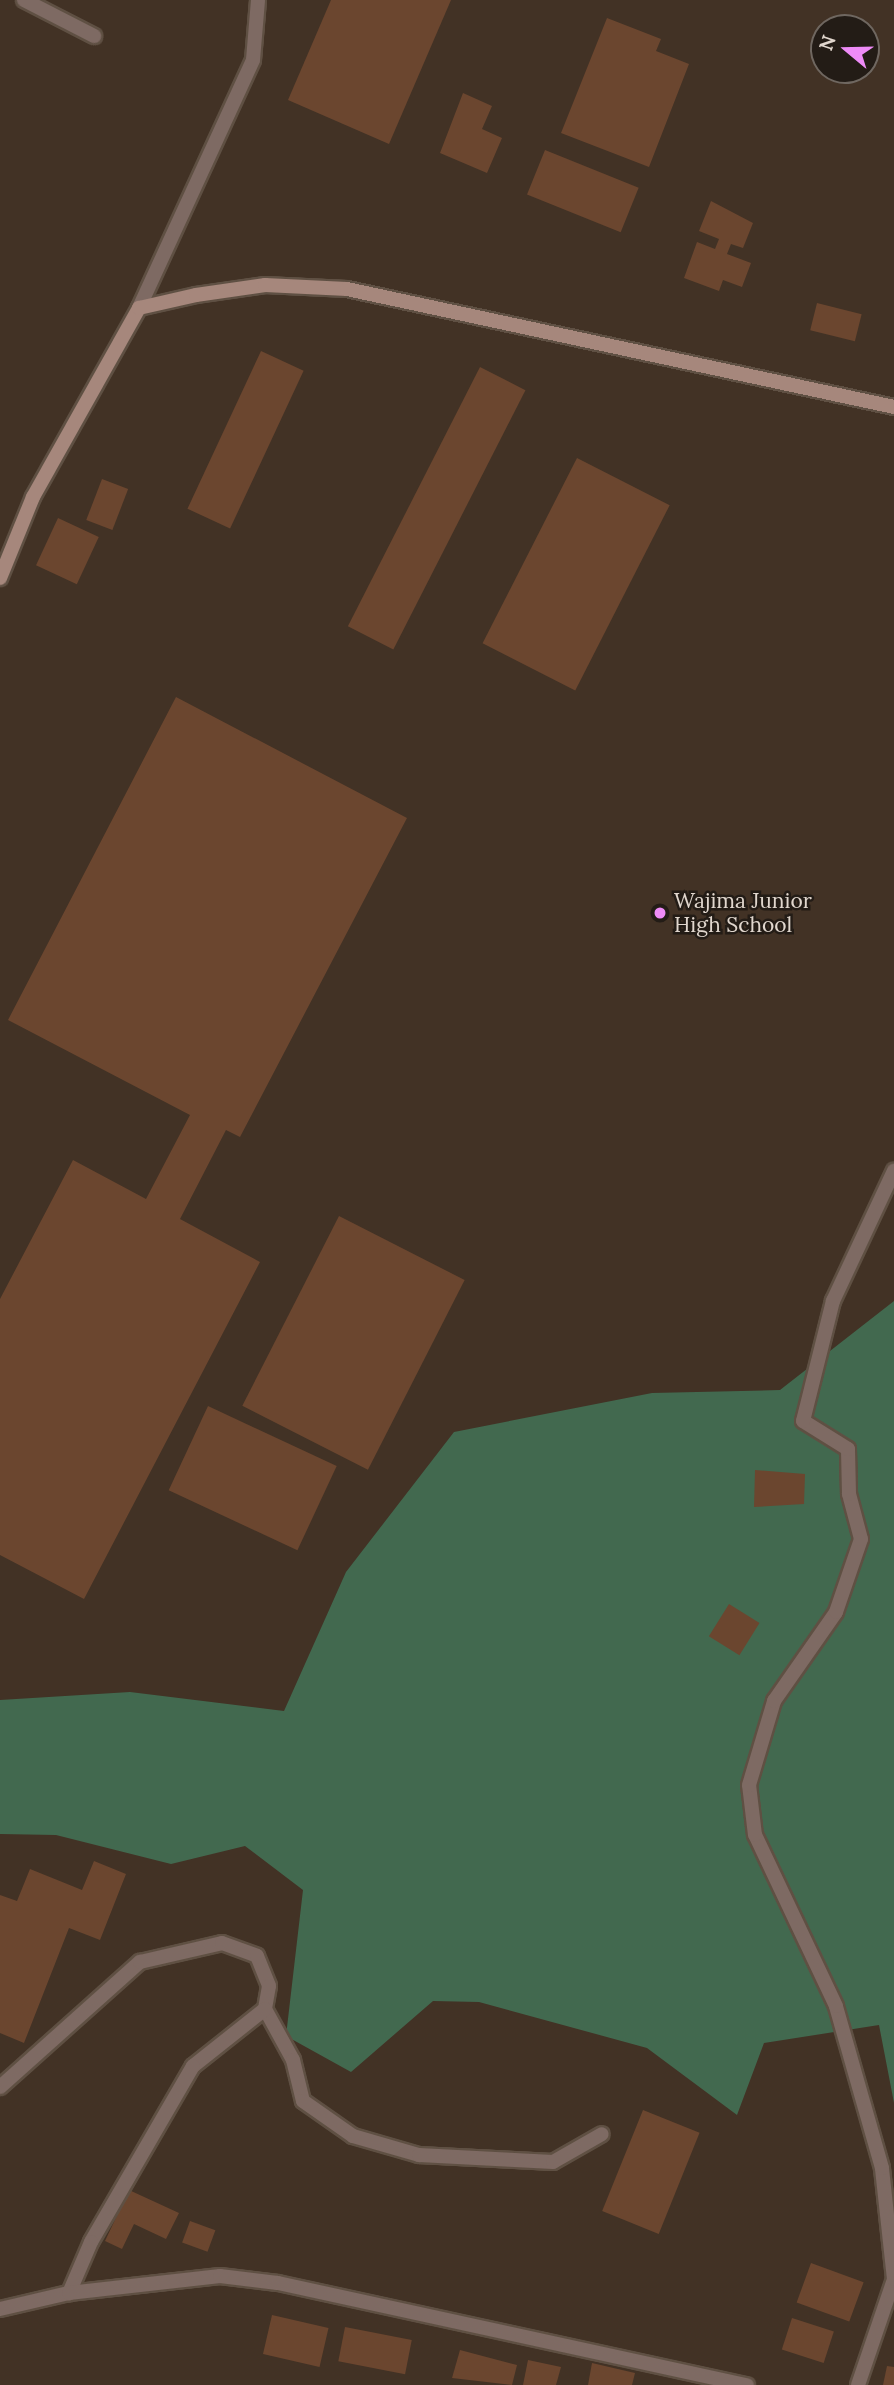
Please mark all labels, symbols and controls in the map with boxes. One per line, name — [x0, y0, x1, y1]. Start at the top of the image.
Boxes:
north arrow — [810, 14, 880, 84]
text: N — [813, 32, 841, 54]
place label: Wajima Junior High School — [674, 888, 812, 938]
marker: Wajima Junior High School — [652, 905, 668, 921]

